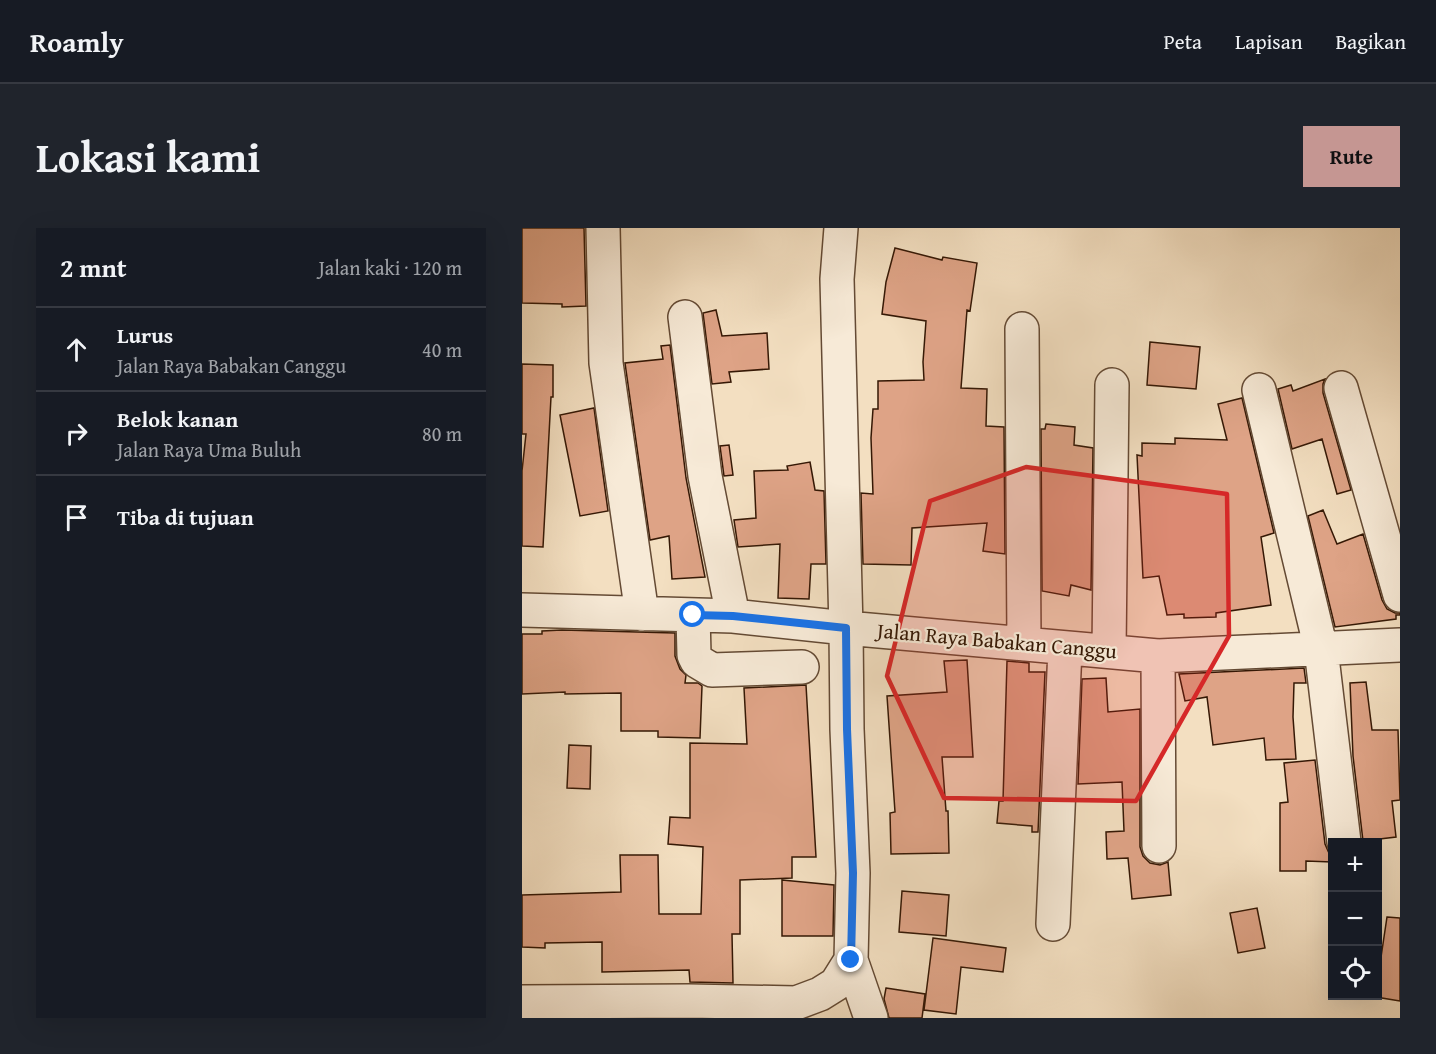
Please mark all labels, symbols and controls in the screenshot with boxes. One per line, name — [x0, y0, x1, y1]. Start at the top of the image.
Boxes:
text: Roamly — [30, 21, 124, 62]
text: Peta — [1164, 26, 1202, 57]
text: Lapisan — [1235, 26, 1302, 57]
text: Bagikan — [1335, 26, 1406, 57]
text: Lokasi kami — [36, 126, 260, 187]
button: Rute — [1303, 126, 1400, 187]
text: 2 mnt — [60, 248, 127, 287]
text: Jalan kaki · 120 m — [318, 253, 462, 282]
text: Lurus — [117, 319, 173, 351]
icon: ahead — [60, 333, 93, 366]
text: 40 m — [422, 335, 462, 364]
text: Jalan Raya Babakan Canggu — [117, 351, 346, 380]
text: Belok kanan — [117, 403, 238, 435]
icon: right — [60, 417, 93, 450]
text: 80 m — [422, 419, 462, 448]
text: Jalan Raya Uma Buluh — [117, 435, 301, 464]
icon: arrive — [60, 501, 93, 534]
text: Tiba di tujuan — [117, 501, 254, 533]
route start — [679, 601, 705, 627]
street label: Jalan Raya Babakan Canggu — [873, 614, 1119, 666]
map controls — [1328, 838, 1382, 1000]
button: + — [1328, 838, 1382, 892]
button: − — [1328, 892, 1382, 946]
route end — [837, 946, 863, 972]
button: locate — [1328, 946, 1382, 1000]

